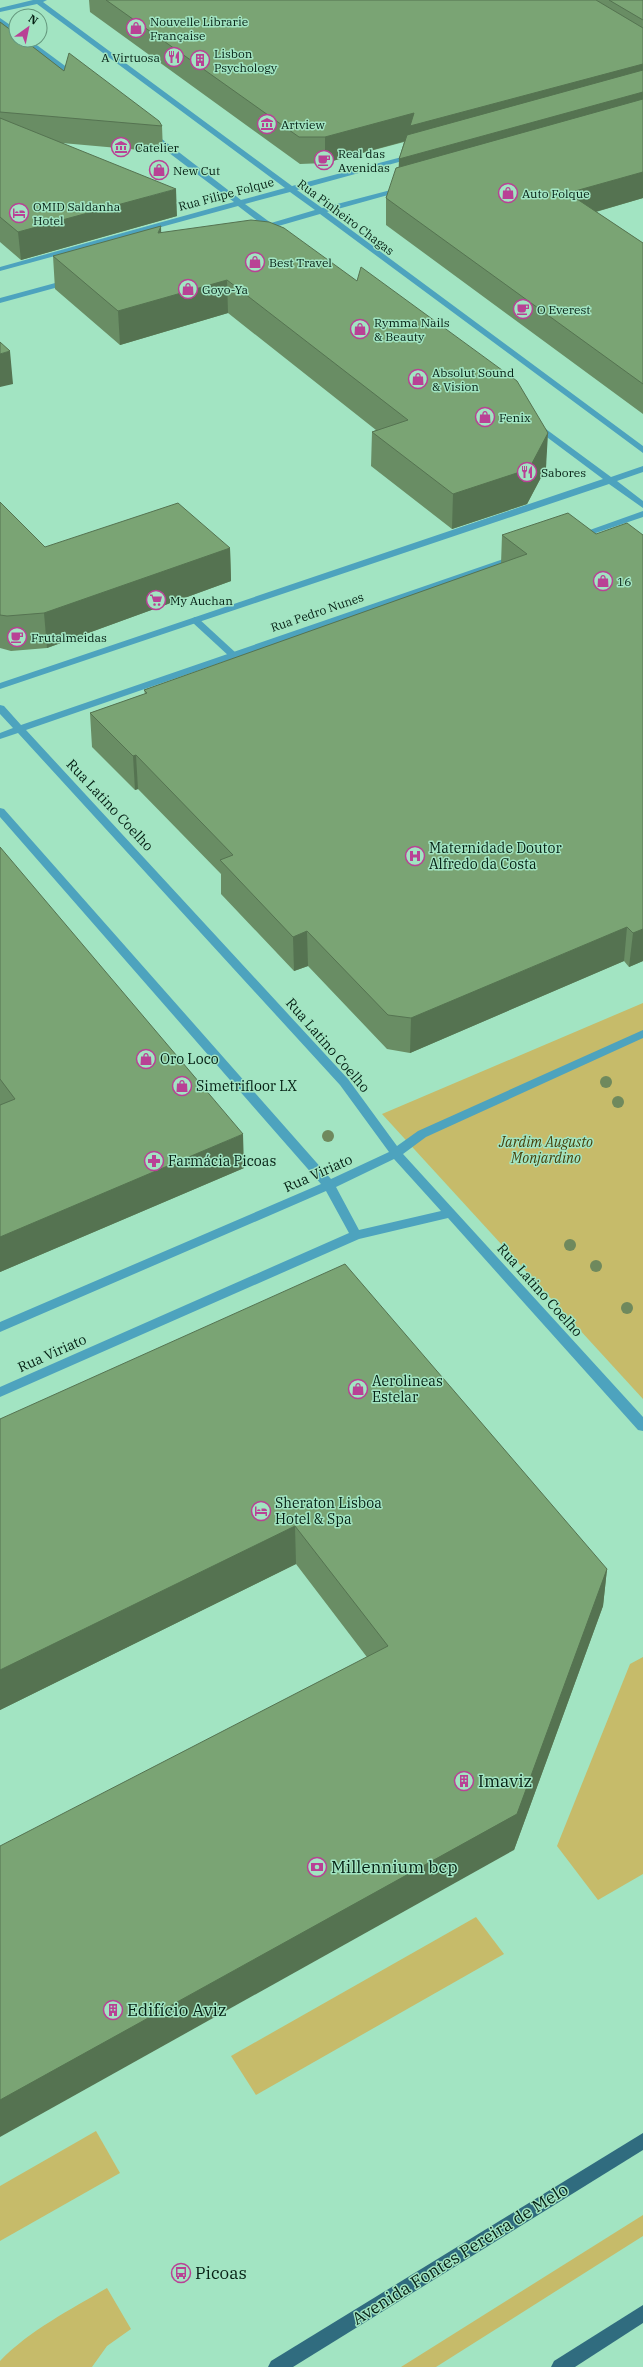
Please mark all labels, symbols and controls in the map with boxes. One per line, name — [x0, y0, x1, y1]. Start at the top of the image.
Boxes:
north arrow — [8, 8, 48, 48]
text: N — [26, 11, 41, 28]
place label: Nouvelle Librarie Française — [150, 14, 248, 43]
shop icon: Nouvelle Librarie Française — [125, 17, 147, 39]
restaurant icon: A Virtuosa — [163, 46, 185, 68]
place label: Lisbon Psychology — [214, 46, 278, 75]
building icon: Lisbon Psychology — [189, 49, 211, 71]
place label: A Virtuosa — [101, 50, 160, 65]
museum icon: Artview — [256, 113, 278, 135]
place label: Artview — [281, 117, 326, 132]
museum icon: Catelier — [110, 136, 132, 158]
place label: Catelier — [135, 140, 180, 155]
place label: Real das Avenidas — [338, 146, 390, 175]
cafe icon: Real das Avenidas — [313, 149, 335, 171]
shop icon: New Cut — [148, 159, 170, 181]
place label: New Cut — [173, 163, 220, 178]
street label: Rua Filipe Folque — [177, 174, 275, 214]
street label: Rua Pinheiro Chagas — [295, 176, 397, 258]
shop icon: Auto Folque — [497, 182, 519, 204]
place label: Auto Folque — [522, 186, 590, 201]
place label: OMID Saldanha Hotel — [33, 199, 121, 228]
hotel icon: OMID Saldanha Hotel — [8, 202, 30, 224]
shop icon: Best Travel — [244, 251, 266, 273]
place label: Best Travel — [269, 255, 332, 270]
shop icon: Goyo-Ya — [177, 278, 199, 300]
place label: Goyo-Ya — [202, 282, 249, 297]
cafe icon: O Everest — [512, 298, 534, 320]
place label: O Everest — [537, 302, 591, 317]
place label: Rymma Nails & Beauty — [374, 315, 450, 344]
shop icon: Rymma Nails & Beauty — [349, 318, 371, 340]
place label: Absolut Sound & Vision — [432, 365, 514, 394]
shop icon: Absolut Sound & Vision — [407, 368, 429, 390]
shop icon: Fenix — [474, 406, 496, 428]
place label: Fenix — [499, 410, 531, 425]
restaurant icon: Sabores — [516, 461, 538, 483]
place label: Sabores — [541, 465, 586, 480]
shop icon: 16 — [592, 570, 614, 592]
place label: 16 — [617, 574, 631, 589]
supermarket icon: My Auchan — [145, 589, 167, 611]
street label: Rua Pedro Nunes — [268, 589, 366, 635]
place label: My Auchan — [170, 593, 233, 608]
cafe icon: Frutalmeidas — [6, 626, 28, 648]
place label: Frutalmeidas — [31, 630, 107, 645]
street label: Rua Latino Coelho — [63, 755, 157, 855]
place label: Maternidade Doutor Alfredo da Costa — [429, 839, 562, 873]
hospital icon: Maternidade Doutor Alfredo da Costa — [404, 845, 426, 867]
street label: Rua Latino Coelho — [282, 994, 374, 1096]
shop icon: Oro Loco — [135, 1048, 157, 1070]
place label: Oro Loco — [160, 1050, 219, 1068]
shop icon: Simetrifloor LX — [171, 1075, 193, 1097]
place label: Simetrifloor LX — [196, 1077, 298, 1095]
park label: Jardim Augusto Monjardino — [498, 1133, 593, 1167]
pharmacy icon: Farmácia Picoas — [143, 1150, 165, 1172]
street label: Rua Viriato — [281, 1150, 355, 1196]
place label: Farmácia Picoas — [168, 1152, 276, 1170]
street label: Rua Latino Coelho — [493, 1240, 587, 1340]
street label: Rua Viriato — [15, 1330, 89, 1376]
place label: Aerolineas Estelar — [372, 1372, 443, 1406]
shop icon: Aerolineas Estelar — [347, 1378, 369, 1400]
place label: Sheraton Lisboa Hotel & Spa — [275, 1494, 382, 1528]
hotel icon: Sheraton Lisboa Hotel & Spa — [250, 1500, 272, 1522]
building icon: Imaviz — [453, 1770, 475, 1792]
place label: Imaviz — [478, 1770, 532, 1792]
bank icon: Millennium bcp — [306, 1856, 328, 1878]
place label: Millennium bcp — [331, 1856, 458, 1878]
building icon: Edifício Aviz — [102, 1999, 124, 2021]
place label: Edifício Aviz — [127, 1999, 227, 2021]
street label: Avenida Fontes Pereira de Melo — [348, 2178, 572, 2330]
bus stop icon: Picoas — [170, 2262, 192, 2284]
place label: Picoas — [195, 2262, 247, 2284]

